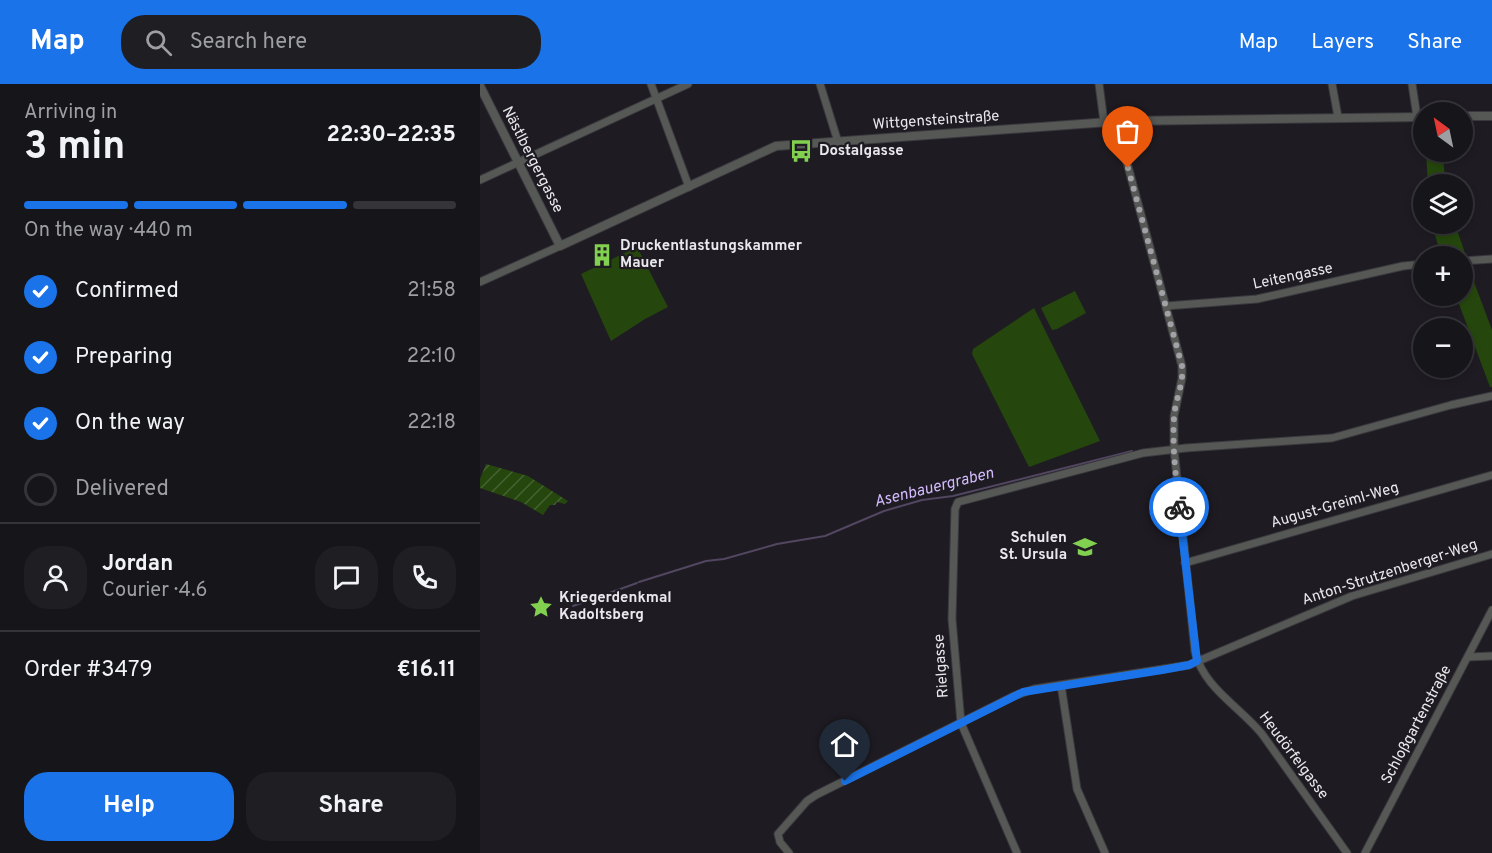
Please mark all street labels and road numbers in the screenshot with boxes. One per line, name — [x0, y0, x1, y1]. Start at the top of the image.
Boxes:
street label: Nästlbergergasse — [497, 104, 567, 216]
street label: Wittgensteinstraße — [872, 107, 1000, 135]
street label: Leitengasse — [1251, 259, 1335, 295]
street label: August-Greiml-Weg — [1269, 479, 1401, 533]
street label: Anton-Strutzenberger-Weg — [1300, 536, 1480, 610]
street label: Rielgasse — [930, 633, 954, 699]
street label: Schloßgartenstraße — [1378, 662, 1456, 788]
street label: Heudörfelgasse — [1254, 708, 1332, 804]

